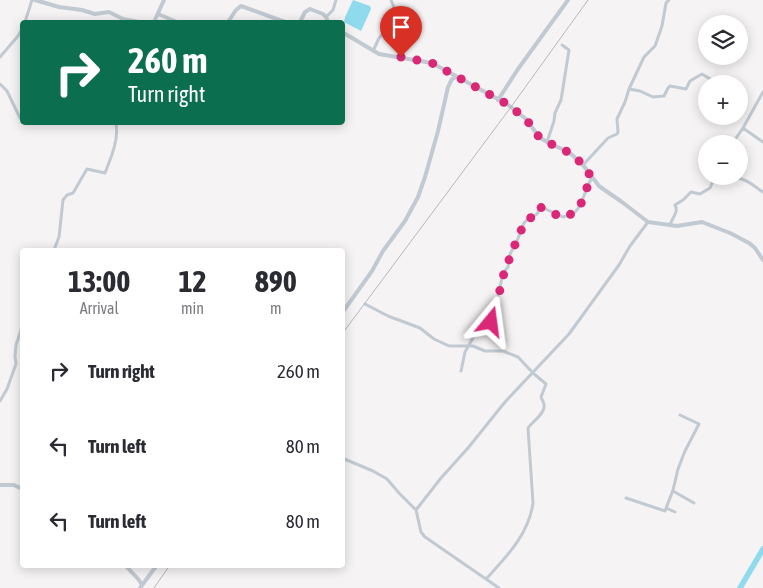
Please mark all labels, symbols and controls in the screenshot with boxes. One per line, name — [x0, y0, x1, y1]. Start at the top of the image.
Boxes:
pin — [380, 6, 422, 57]
icon: arrive — [387, 13, 415, 41]
map controls — [698, 15, 748, 185]
button: layers — [698, 15, 748, 65]
icon: right — [45, 40, 110, 105]
text: 260 m — [128, 40, 207, 80]
button: + — [698, 75, 748, 125]
text: Turn right — [128, 81, 205, 107]
button: − — [698, 135, 748, 185]
text: 13:00 — [68, 264, 130, 298]
text: 12 — [178, 264, 207, 298]
text: 890 — [255, 264, 297, 298]
position arrow — [464, 295, 516, 347]
text: Arrival — [80, 299, 119, 317]
text: min — [181, 299, 204, 317]
text: m — [270, 299, 282, 317]
icon: right — [45, 357, 73, 385]
text: Turn right — [88, 360, 155, 382]
text: 260 m — [277, 360, 320, 382]
icon: left — [45, 432, 73, 460]
text: Turn left — [88, 435, 146, 457]
text: 80 m — [286, 435, 320, 457]
icon: left — [45, 507, 73, 535]
text: Turn left — [88, 510, 146, 532]
text: 80 m — [286, 510, 320, 532]

